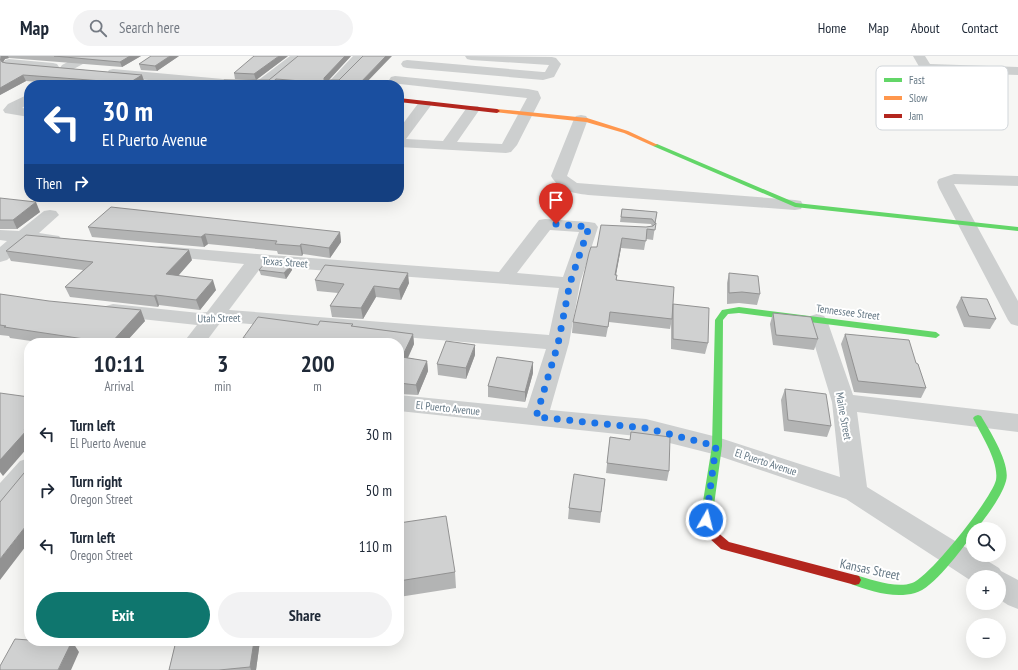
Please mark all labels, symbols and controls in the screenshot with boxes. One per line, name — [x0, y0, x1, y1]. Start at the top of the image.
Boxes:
search box — [73, 10, 353, 46]
text: Map — [20, 16, 49, 40]
icon: search — [87, 17, 109, 39]
text: Search here — [119, 18, 180, 37]
text: Home — [818, 19, 846, 37]
text: Map — [868, 19, 889, 37]
text: About — [911, 19, 940, 37]
text: Contact — [962, 19, 998, 37]
legend — [876, 66, 1008, 130]
text: Fast — [909, 73, 925, 87]
text: Slow — [909, 91, 928, 105]
text: 30 m — [102, 92, 153, 129]
icon: left — [36, 96, 88, 148]
text: Jam — [908, 109, 923, 123]
text: El Puerto Avenue — [102, 128, 207, 151]
icon: right — [70, 172, 92, 194]
text: Then — [36, 174, 62, 193]
pin — [539, 183, 573, 224]
icon: arrive — [545, 189, 567, 211]
street label: Texas Street — [262, 253, 308, 271]
street label: Tennessee Street — [815, 301, 881, 323]
street label: Utah Street — [197, 311, 241, 325]
text: 10:11 — [93, 348, 145, 379]
text: 3 — [217, 348, 228, 379]
text: 200 — [300, 348, 335, 379]
text: Arrival — [104, 378, 134, 395]
text: min — [214, 378, 231, 395]
text: m — [313, 378, 322, 395]
street label: Maine Street — [833, 391, 855, 441]
street label: El Puerto Avenue — [415, 398, 481, 418]
text: Turn left — [70, 416, 115, 435]
icon: left — [36, 423, 58, 445]
text: 30 m — [366, 425, 392, 444]
text: El Puerto Avenue — [70, 435, 146, 452]
street label: El Puerto Avenue — [733, 445, 799, 479]
text: Turn right — [70, 472, 122, 491]
icon: right — [36, 479, 58, 501]
text: 50 m — [366, 481, 392, 500]
text: Oregon Street — [70, 491, 133, 508]
position arrow — [685, 499, 727, 541]
map controls — [966, 522, 1006, 658]
button: search — [966, 522, 1006, 562]
text: Turn left — [70, 528, 115, 547]
icon: left — [36, 535, 58, 557]
text: 110 m — [359, 537, 392, 556]
text: Oregon Street — [70, 547, 133, 564]
street label: Kansas Street — [838, 555, 902, 584]
button: + — [966, 570, 1006, 610]
button: Exit — [36, 592, 210, 638]
button: Share — [218, 592, 392, 638]
button: − — [966, 618, 1006, 658]

